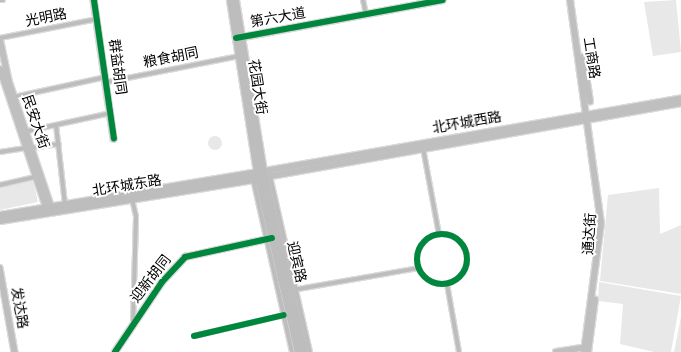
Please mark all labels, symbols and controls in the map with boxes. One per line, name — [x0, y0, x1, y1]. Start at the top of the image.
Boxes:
street label: 第六大道 — [249, 5, 307, 31]
street label: 光明路 — [24, 6, 68, 30]
street label: 工商路 — [579, 36, 603, 80]
street label: 群益胡同 — [105, 38, 129, 96]
street label: 粮食胡同 — [142, 44, 200, 72]
street label: 花园大街 — [244, 58, 270, 116]
street label: 民安大街 — [18, 93, 52, 151]
street label: 北环城西路 — [431, 109, 503, 137]
street label: 北环城东路 — [91, 172, 163, 200]
street label: 通达街 — [580, 212, 600, 256]
street label: 迎宾路 — [283, 240, 309, 284]
street label: 迎新胡同 — [127, 252, 175, 306]
street label: 发达路 — [7, 286, 31, 330]

